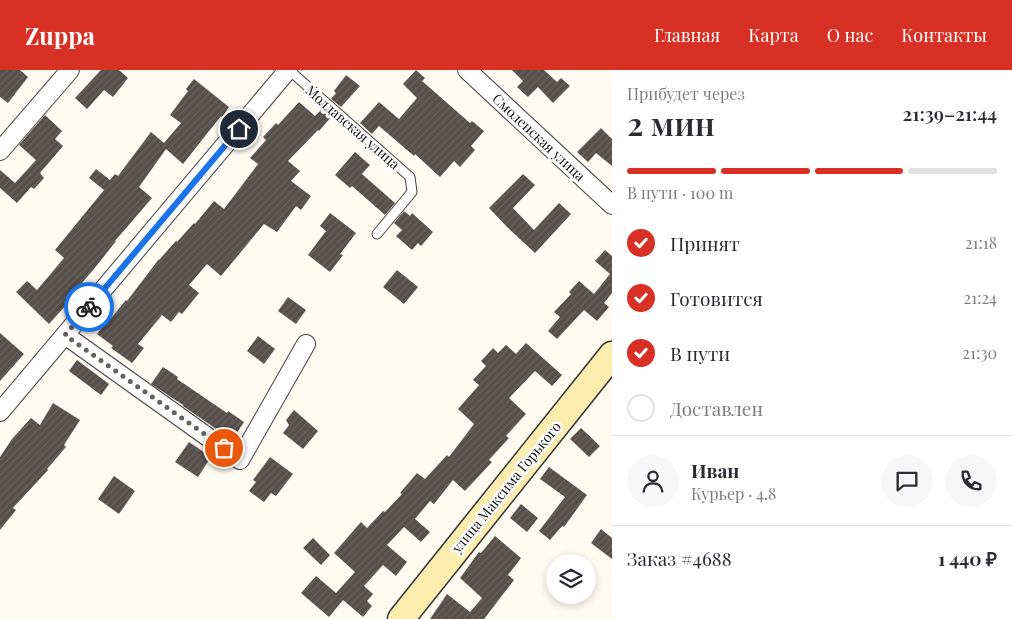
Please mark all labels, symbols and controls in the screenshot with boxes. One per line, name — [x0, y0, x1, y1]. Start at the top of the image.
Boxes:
text: Zuppa — [25, 19, 95, 51]
text: Главная — [654, 23, 720, 47]
text: Карта — [748, 23, 799, 47]
text: О нас — [827, 23, 873, 47]
text: Контакты — [901, 23, 987, 47]
street label: Молдавская улица — [302, 81, 404, 173]
text: Прибудет через — [627, 83, 745, 104]
street label: Смоленская улица — [488, 89, 590, 185]
text: 21:39–21:44 — [903, 100, 997, 126]
text: 2 мин — [627, 101, 715, 144]
pin — [218, 108, 260, 150]
icon: home — [225, 115, 253, 143]
text: В пути · 100 m — [627, 182, 733, 203]
icon: check — [627, 229, 655, 257]
text: Принят — [670, 230, 739, 256]
text: 21:18 — [965, 232, 997, 253]
courier — [64, 282, 114, 332]
icon: check — [627, 284, 655, 312]
text: Готовится — [670, 285, 763, 311]
text: 21:24 — [964, 287, 997, 308]
icon: bike — [75, 293, 103, 321]
icon: check — [627, 339, 655, 367]
text: В пути — [670, 340, 730, 366]
text: 21:30 — [962, 342, 997, 363]
text: Доставлен — [670, 395, 763, 421]
street label: улица Максима Горького — [446, 417, 565, 557]
pin — [203, 427, 245, 469]
icon: bag — [210, 434, 238, 462]
button: person — [627, 455, 679, 507]
button: chat — [881, 455, 933, 507]
button: phone — [945, 455, 997, 507]
text: Иван — [691, 457, 739, 483]
text: Курьер · 4.8 — [691, 483, 776, 504]
text: Заказ #4688 — [627, 545, 732, 571]
text: 1 440 ₽ — [938, 545, 997, 571]
map controls — [546, 554, 596, 604]
button: layers — [546, 554, 596, 604]

